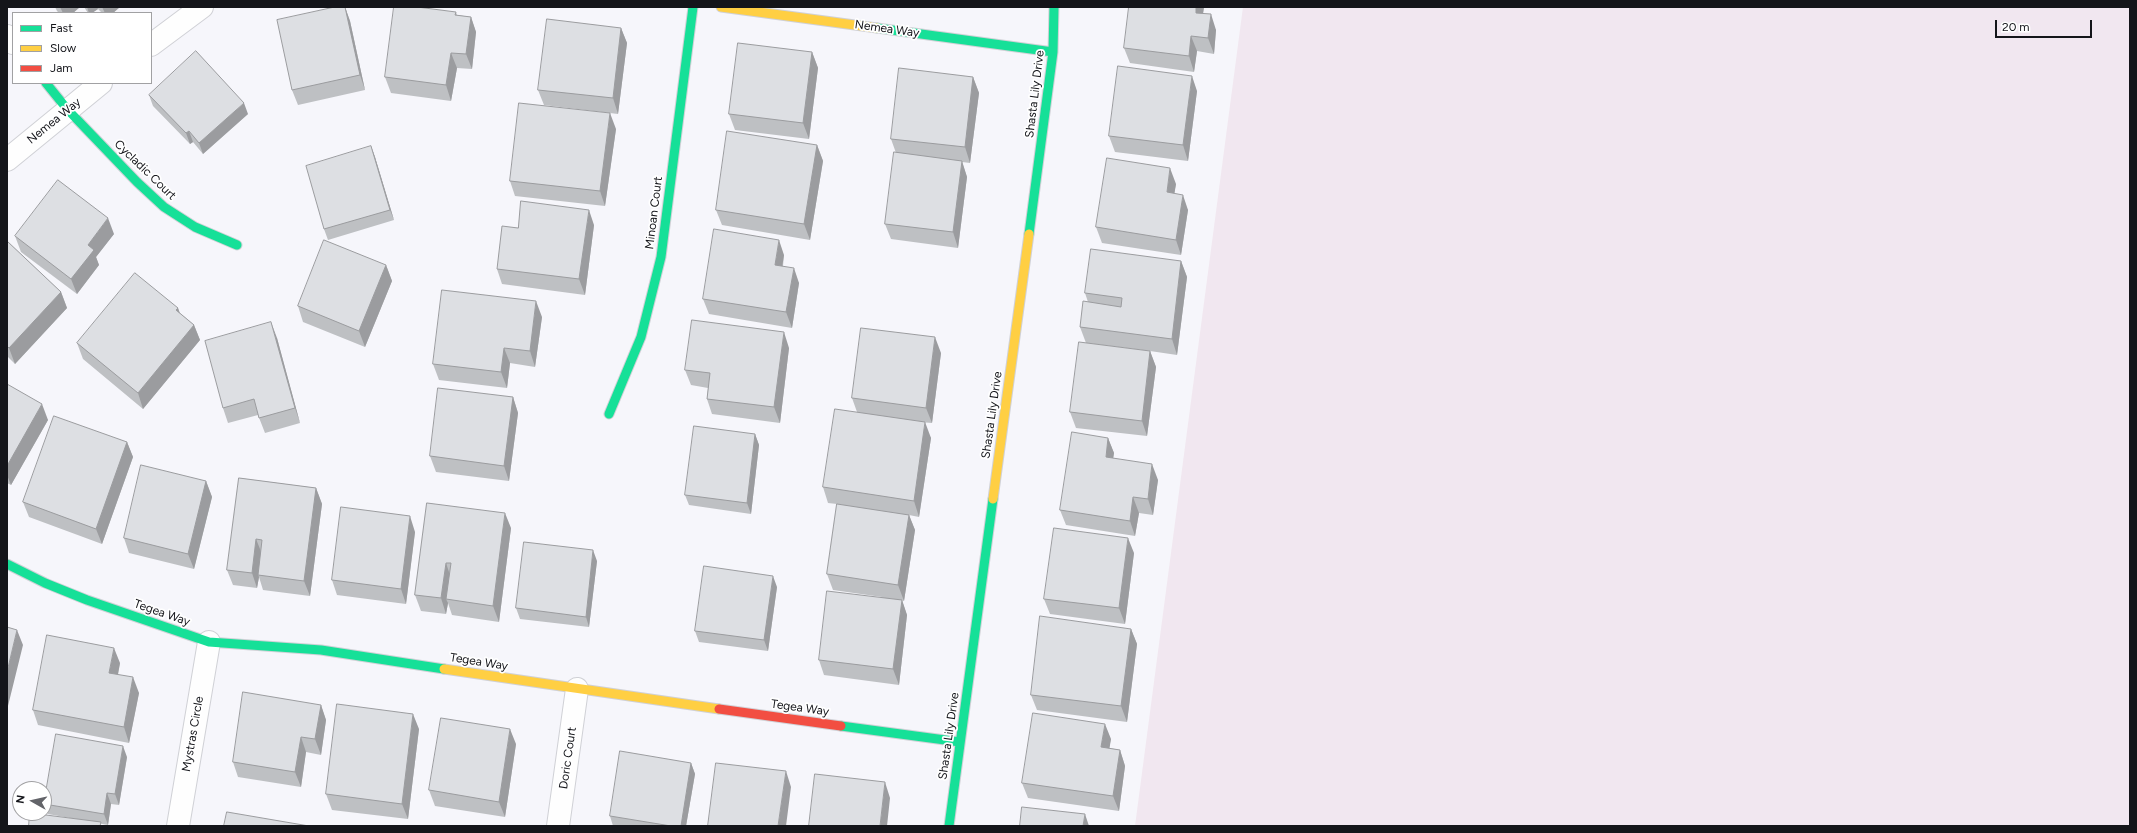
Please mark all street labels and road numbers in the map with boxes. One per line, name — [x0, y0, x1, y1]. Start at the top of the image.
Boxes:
street label: Nemea Way — [854, 17, 920, 41]
street label: Shasta Lily Drive — [1022, 49, 1048, 139]
street label: Nemea Way — [24, 95, 84, 147]
street label: Cycladic Court — [111, 137, 179, 203]
street label: Minoan Court — [642, 176, 666, 250]
street label: Shasta Lily Drive — [979, 370, 1005, 460]
street label: Tegea Way — [132, 597, 192, 629]
street label: Tegea Way — [449, 650, 509, 674]
street label: Shasta Lily Drive — [936, 691, 962, 781]
street label: Mystras Circle — [179, 695, 207, 773]
street label: Tegea Way — [770, 697, 830, 719]
street label: Doric Court — [557, 726, 579, 790]

